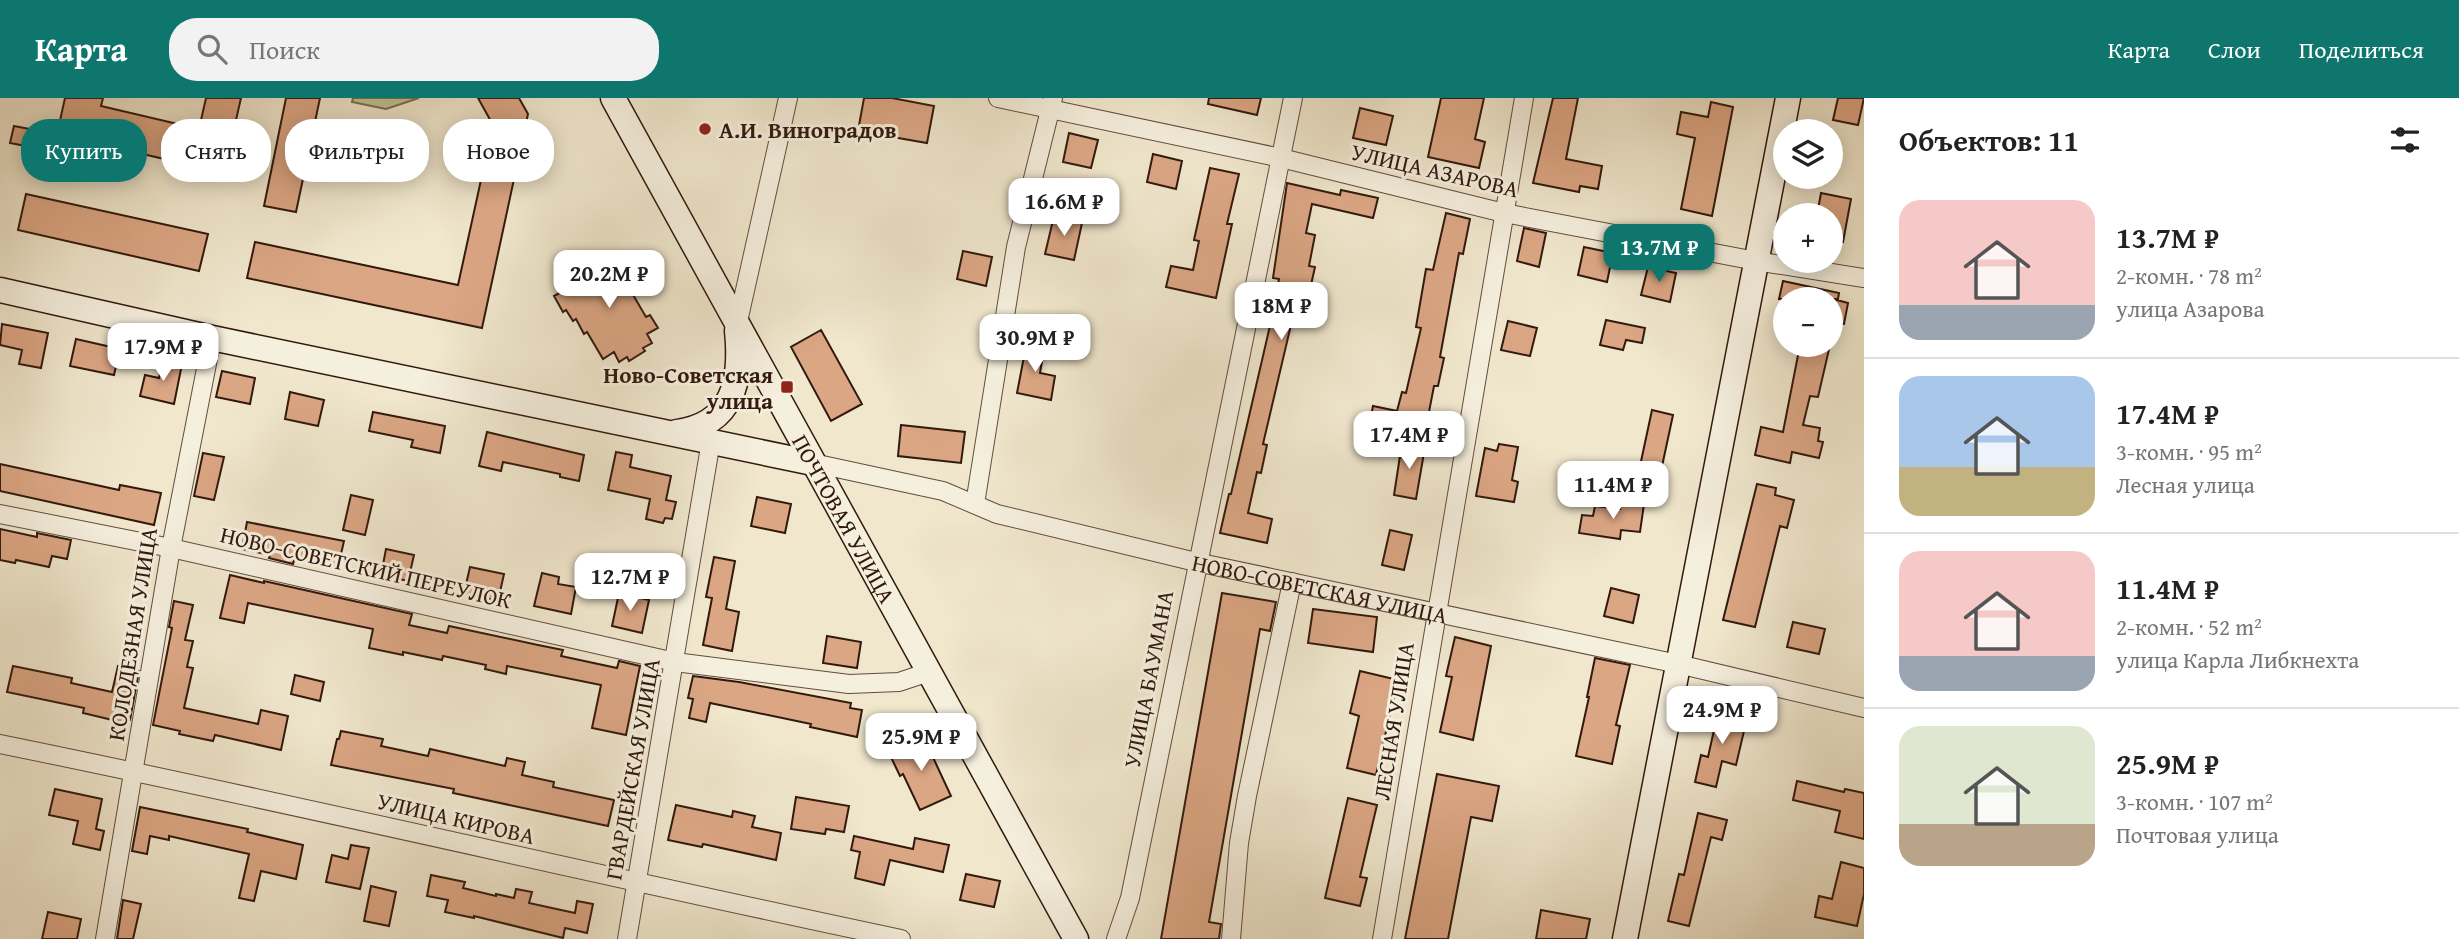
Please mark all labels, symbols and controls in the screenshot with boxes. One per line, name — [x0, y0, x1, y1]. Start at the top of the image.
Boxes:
search box — [169, 18, 659, 81]
text: Карта — [35, 25, 127, 73]
icon: search — [193, 30, 231, 68]
text: Поиск — [249, 30, 320, 69]
text: Карта — [2108, 32, 2170, 67]
text: Слои — [2208, 32, 2261, 67]
text: Поделиться — [2299, 32, 2424, 67]
place label: А.И. Виноградов — [719, 113, 897, 146]
text: Объектов: 11 — [1899, 118, 2079, 162]
chip: Купить — [21, 119, 147, 182]
chip: Снять — [161, 119, 271, 182]
chip: Фильтры — [285, 119, 429, 182]
chip: Новое — [443, 119, 554, 182]
map controls — [1773, 119, 1843, 357]
button: layers — [1773, 119, 1843, 189]
marker: А.И. Виноградов — [697, 121, 713, 137]
icon: filters — [2386, 121, 2424, 159]
street label: УЛИЦА АЗАРОВА — [1348, 135, 1522, 205]
pin: 16.6M ₽ — [999, 178, 1129, 238]
text: 16.6M ₽ — [1024, 184, 1104, 217]
button: + — [1773, 203, 1843, 273]
text: 13.7M ₽ — [2116, 215, 2219, 259]
pin: 13.7M ₽ — [1594, 225, 1724, 284]
icon: home — [1955, 228, 2039, 312]
text: 13.7M ₽ — [1619, 230, 1699, 263]
pin: 20.2M ₽ — [544, 250, 674, 310]
text: 20.2M ₽ — [569, 256, 649, 289]
text: 2-комн. · 78 m² — [2116, 259, 2262, 292]
pin: 18M ₽ — [1232, 282, 1330, 342]
button: − — [1773, 287, 1843, 357]
text: 18M ₽ — [1251, 288, 1311, 321]
text: улица Азарова — [2116, 292, 2264, 325]
pin: 30.9M ₽ — [970, 314, 1100, 374]
text: 30.9M ₽ — [995, 320, 1075, 353]
pin: 17.9M ₽ — [98, 324, 228, 383]
text: 17.9M ₽ — [123, 329, 203, 362]
place label: Ново-Советская улица — [603, 358, 773, 417]
marker: Ново-Советская улица — [779, 379, 795, 395]
text: 17.4M ₽ — [2116, 391, 2219, 435]
icon: home — [1955, 404, 2039, 488]
pin: 17.4M ₽ — [1344, 412, 1474, 471]
text: 17.4M ₽ — [1369, 417, 1449, 450]
street label: ПОЧТОВАЯ УЛИЦА — [785, 428, 904, 609]
text: 3-комн. · 95 m² — [2116, 435, 2262, 468]
pin: 11.4M ₽ — [1548, 462, 1678, 521]
text: 11.4M ₽ — [1573, 467, 1653, 500]
text: Лесная улица — [2116, 468, 2255, 501]
street label: НОВО-СОВЕТСКИЙ ПЕРЕУЛОК — [217, 517, 515, 617]
street label: КОЛОДЕЗНАЯ УЛИЦА — [99, 525, 165, 743]
street label: НОВО-СОВЕТСКАЯ УЛИЦА — [1189, 545, 1451, 631]
pin: 12.7M ₽ — [565, 554, 695, 613]
text: 12.7M ₽ — [590, 559, 670, 592]
text: 11.4M ₽ — [2116, 566, 2219, 610]
icon: home — [1955, 579, 2039, 663]
street label: УЛИЦА БАУМАНА — [1115, 587, 1181, 771]
text: 2-комн. · 52 m² — [2116, 610, 2262, 643]
street label: ЛЕСНАЯ УЛИЦА — [1364, 640, 1422, 802]
text: улица Карла Либкнехта — [2116, 643, 2359, 676]
street label: ГВАРДЕЙСКАЯ УЛИЦА — [596, 656, 668, 882]
pin: 24.9M ₽ — [1657, 686, 1787, 746]
text: 24.9M ₽ — [1682, 692, 1762, 725]
pin: 25.9M ₽ — [856, 714, 986, 773]
text: 25.9M ₽ — [881, 719, 961, 752]
text: 25.9M ₽ — [2116, 741, 2219, 785]
icon: home — [1955, 754, 2039, 838]
street label: УЛИЦА КИРОВА — [374, 784, 538, 852]
text: 3-комн. · 107 m² — [2116, 785, 2273, 818]
text: Почтовая улица — [2116, 818, 2279, 851]

